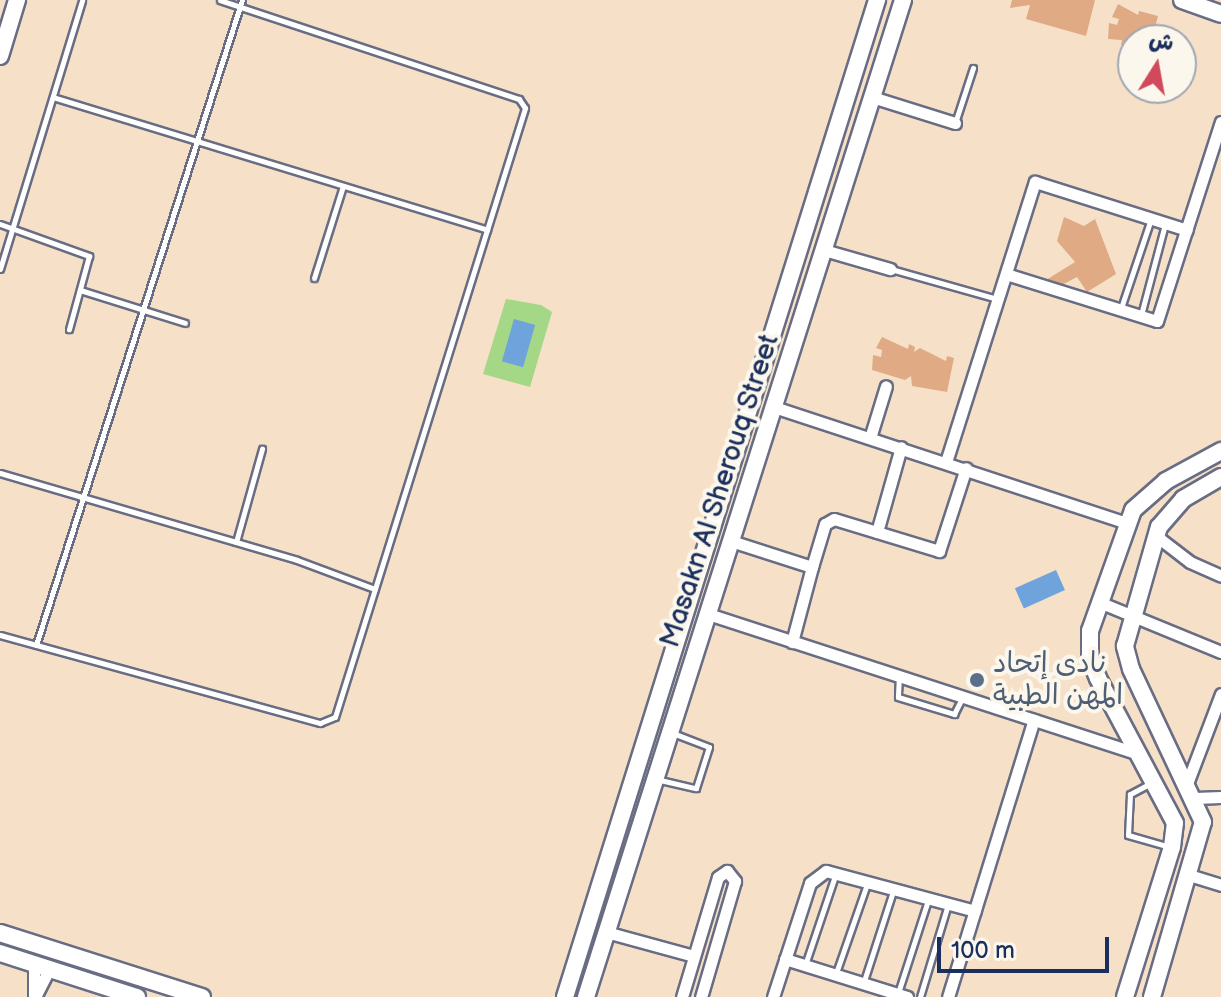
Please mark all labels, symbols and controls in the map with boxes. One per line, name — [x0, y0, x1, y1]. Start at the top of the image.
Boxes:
north arrow — [1117, 24, 1197, 104]
text: ش — [1147, 26, 1176, 57]
street label: Masakn Al Sherouq Street — [653, 330, 787, 652]
place label: نادى إتحاد المهن الطبية — [993, 647, 1123, 713]
marker: نادى إتحاد المهن الطبية — [968, 671, 986, 689]
scale bar — [941, 921, 1113, 971]
text: 100 m — [951, 936, 1015, 965]

